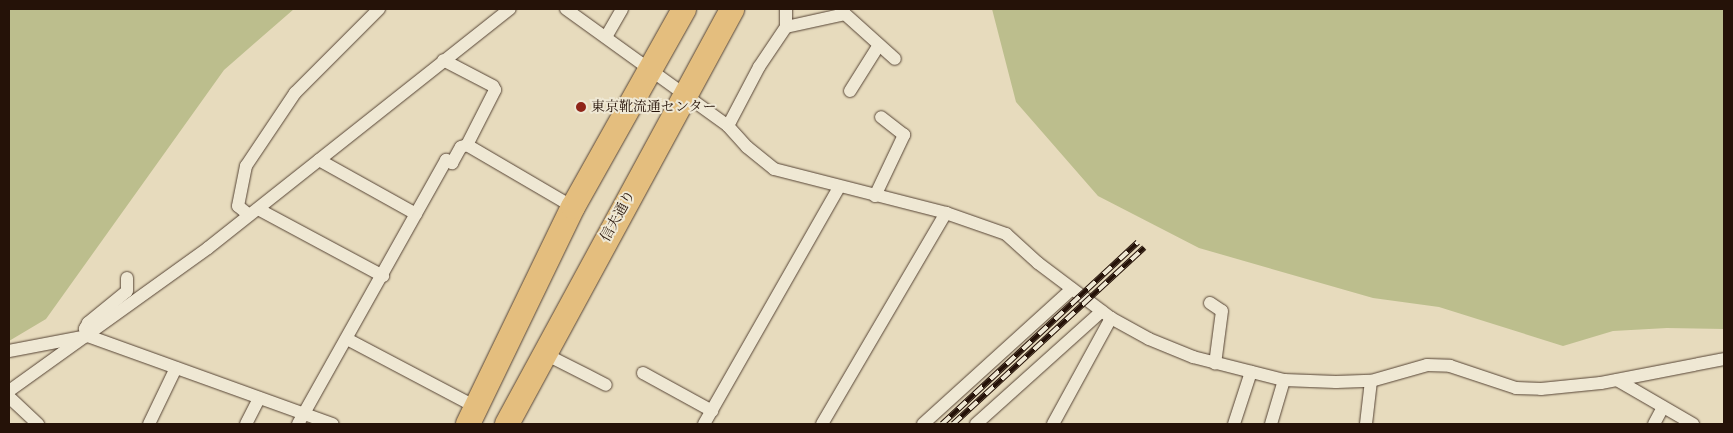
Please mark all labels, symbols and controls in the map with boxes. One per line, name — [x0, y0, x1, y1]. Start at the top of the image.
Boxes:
place label: 東京靴流通センター — [591, 99, 717, 115]
marker: 東京靴流通センター — [575, 101, 587, 113]
street label: 信夫通り — [597, 187, 639, 245]

